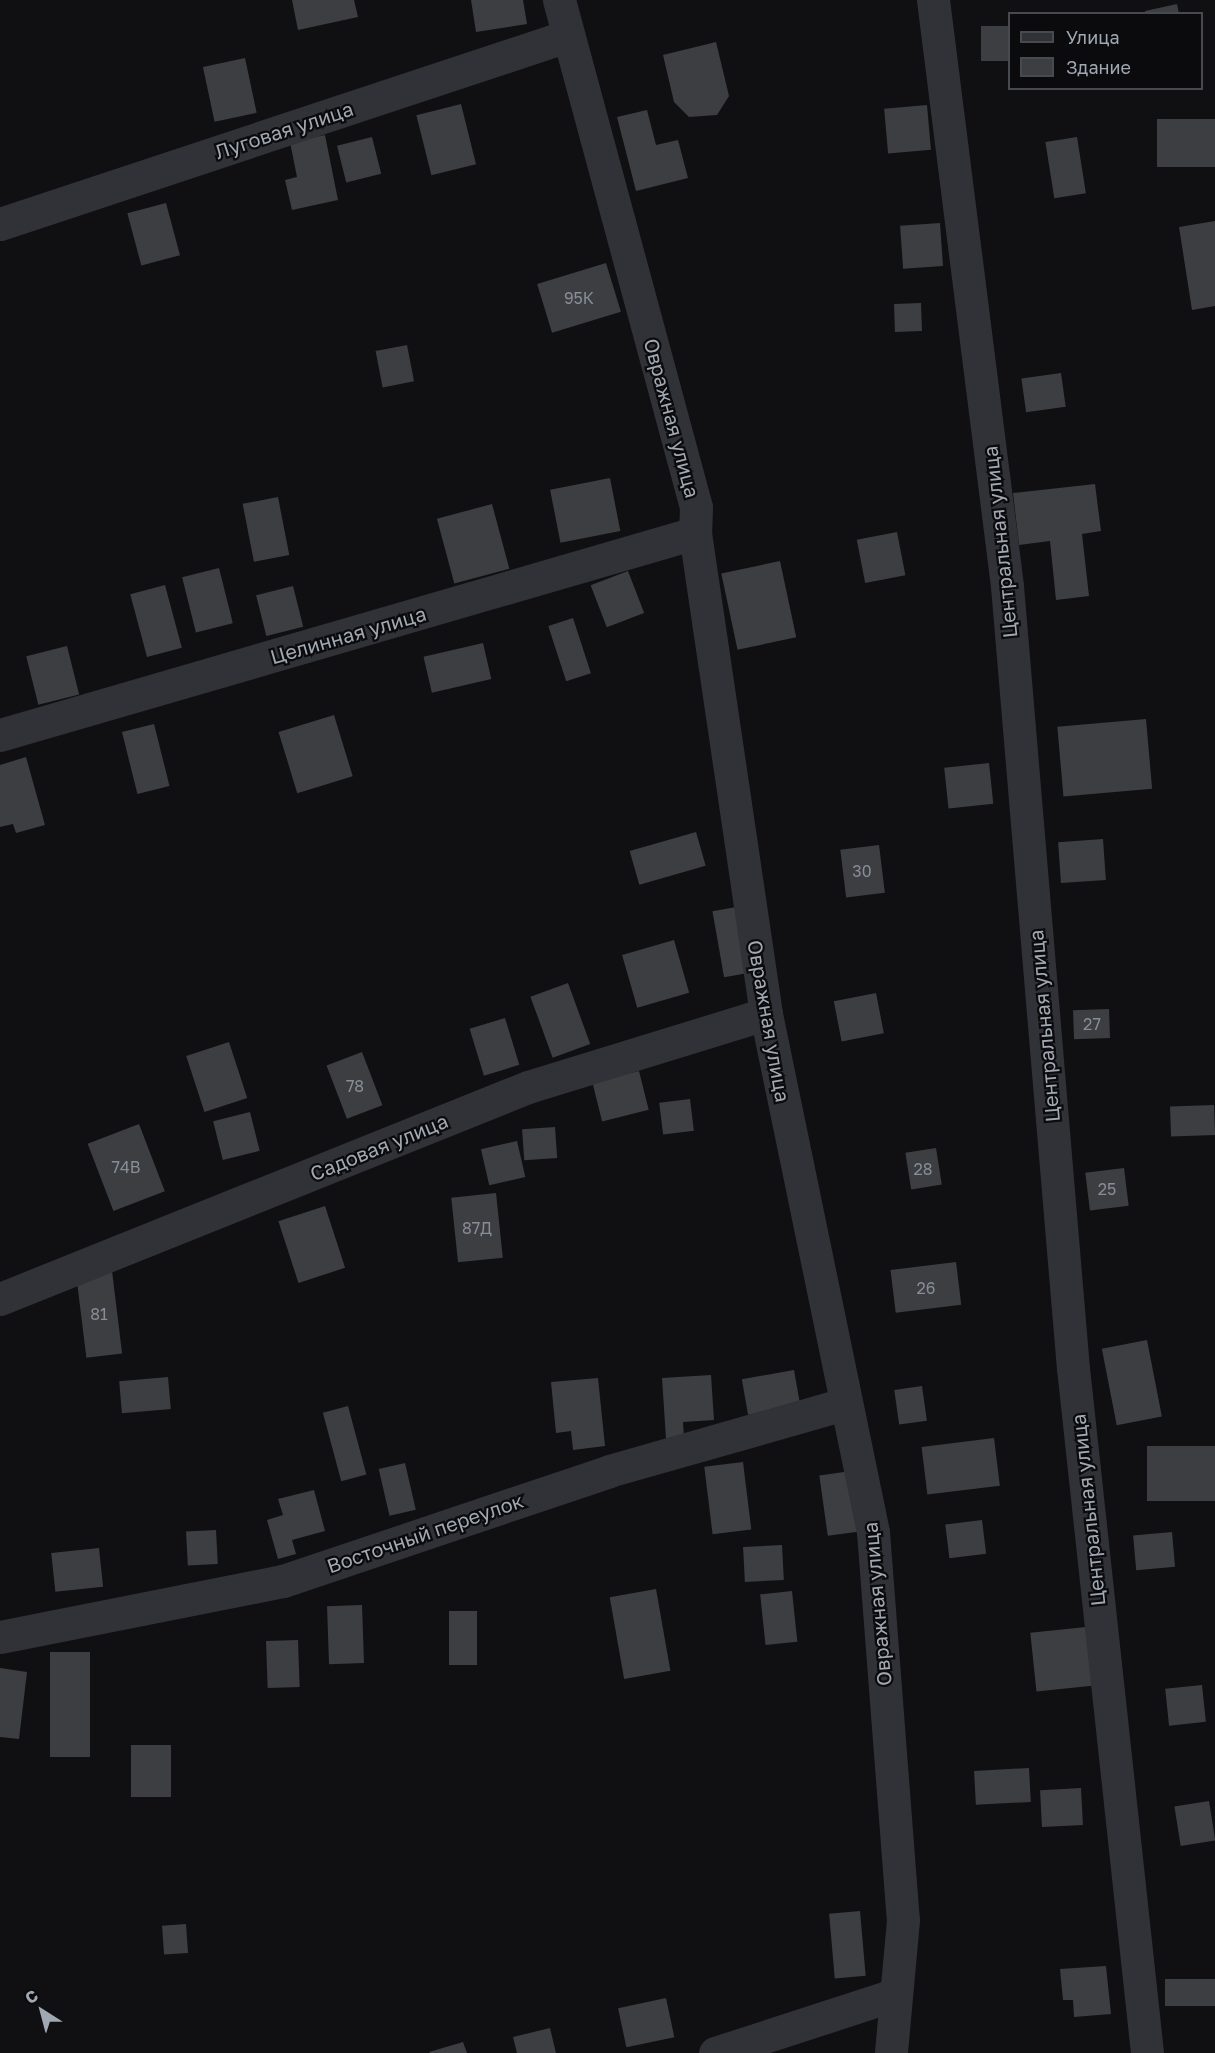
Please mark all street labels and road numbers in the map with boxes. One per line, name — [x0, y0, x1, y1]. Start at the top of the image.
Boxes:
street label: Луговая улица — [212, 96, 356, 164]
street label: Овражная улица — [639, 336, 705, 500]
street label: Центральная улица — [978, 445, 1022, 639]
street label: Целинная улица — [267, 601, 429, 669]
street label: Центральная улица — [1024, 929, 1064, 1123]
street label: Овражная улица — [743, 938, 795, 1104]
street label: Садовая улица — [307, 1108, 451, 1186]
street label: Центральная улица — [1066, 1413, 1110, 1607]
street label: Восточный переулок — [324, 1488, 526, 1578]
street label: Овражная улица — [858, 1521, 896, 1687]

